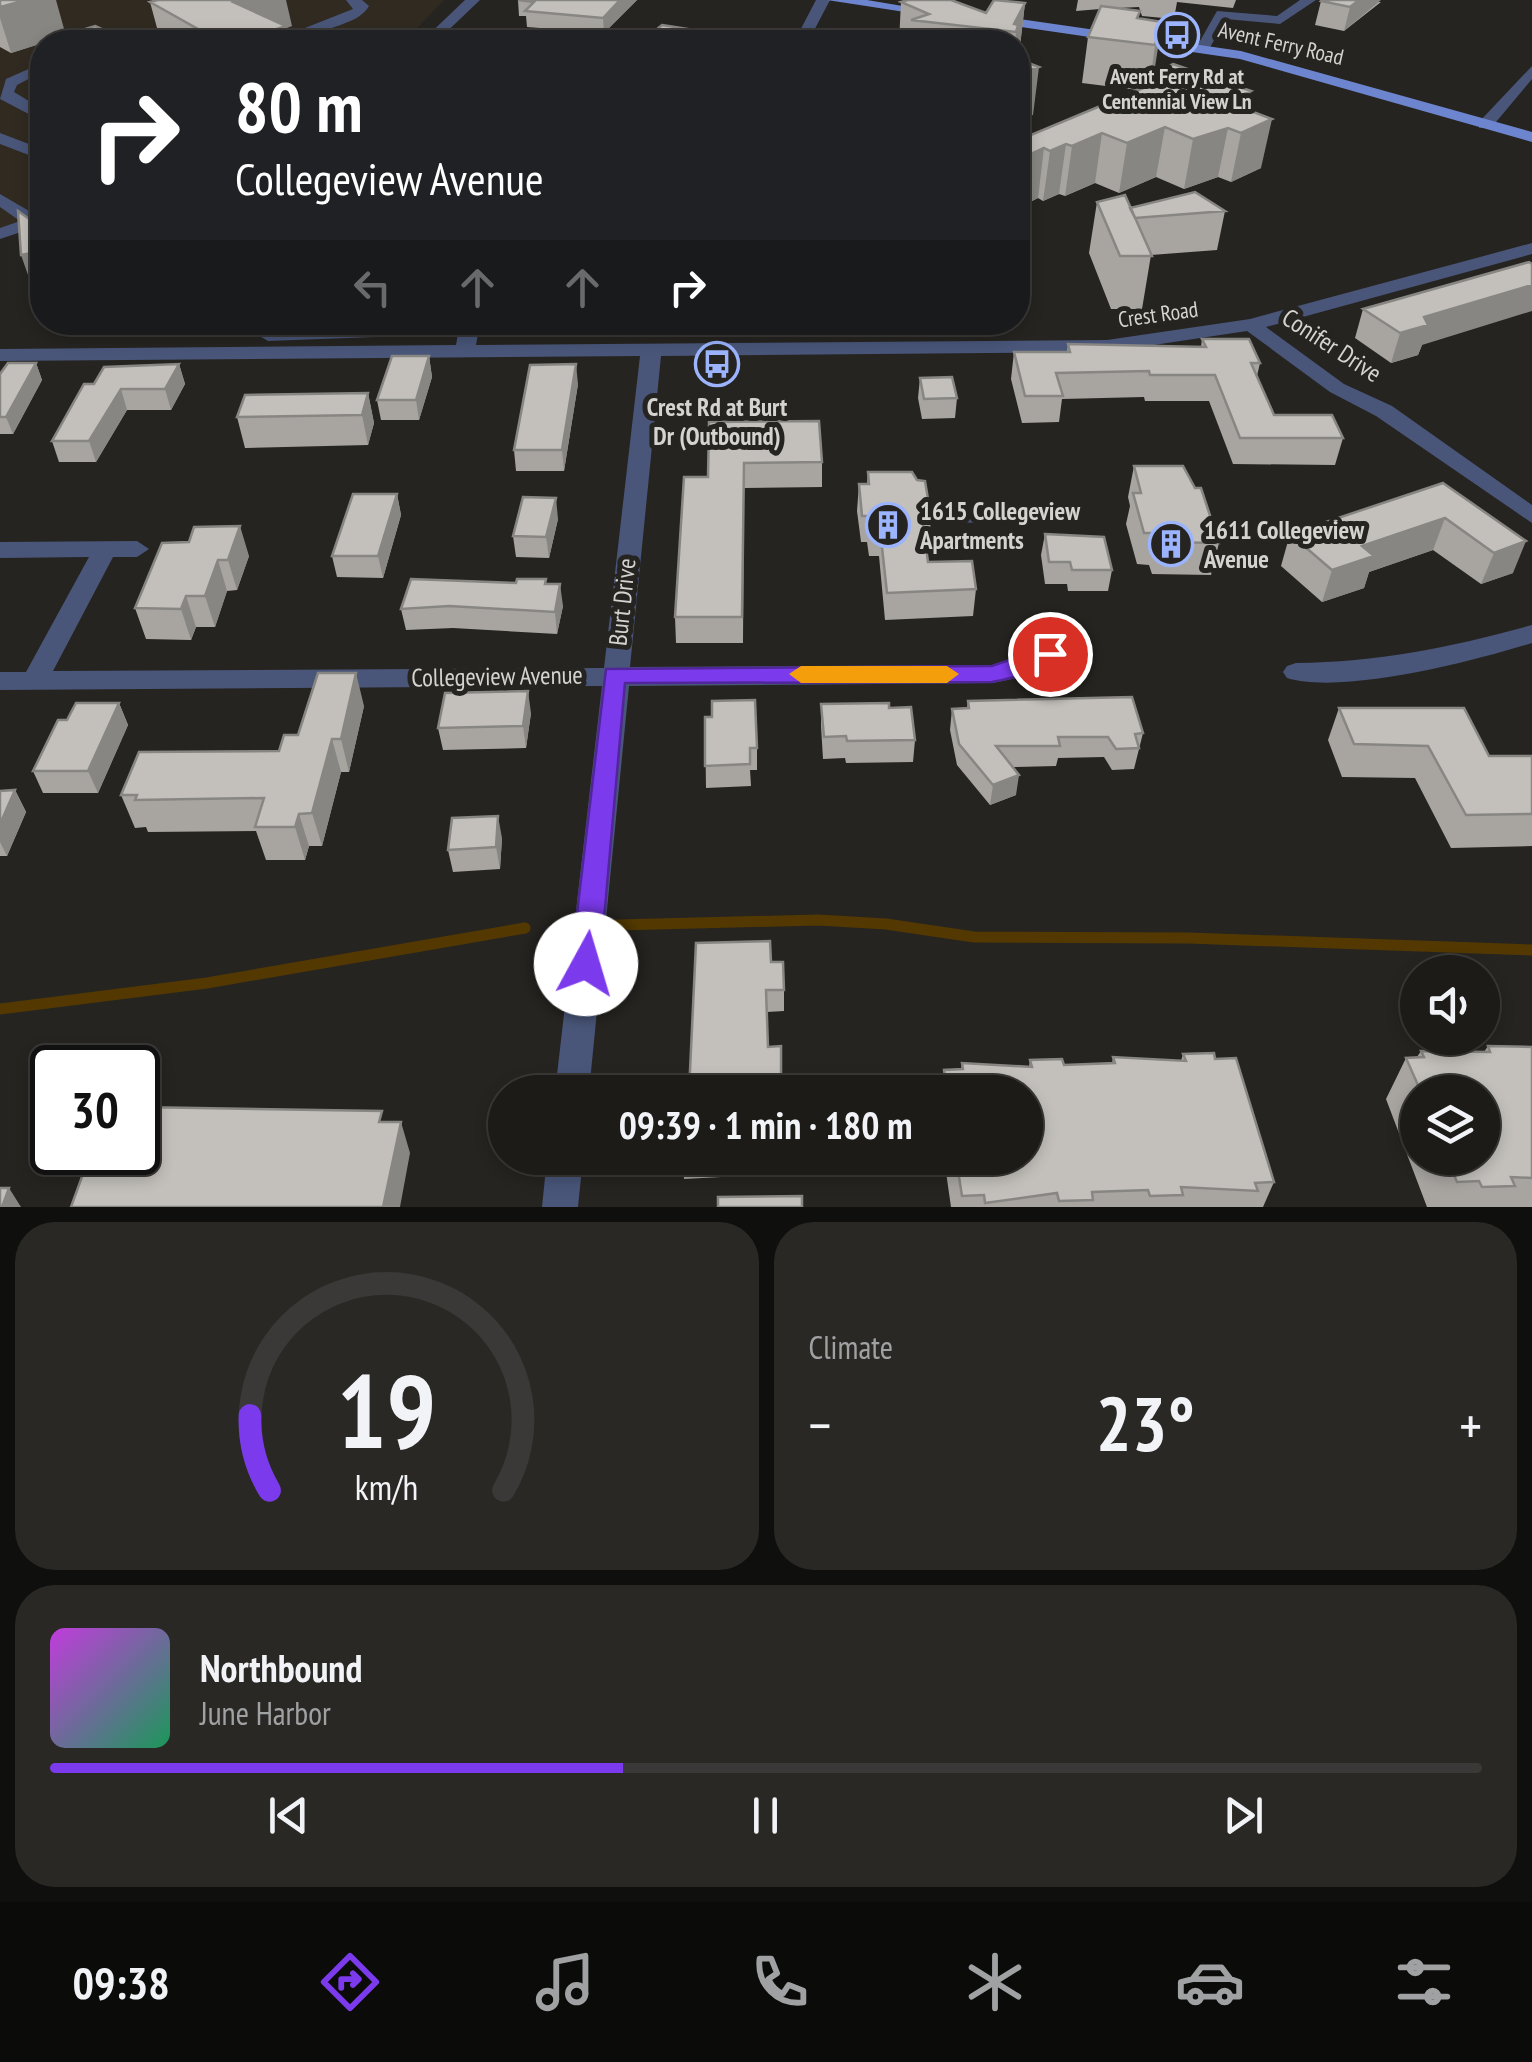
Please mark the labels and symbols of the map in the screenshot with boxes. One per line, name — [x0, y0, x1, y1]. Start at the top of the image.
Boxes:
bus stop icon: Avent Ferry Rd at Centennial View Ln — [1154, 12, 1200, 58]
street label: Avent Ferry Road — [1216, 15, 1346, 71]
place label: Avent Ferry Rd at Centennial View Ln — [1102, 62, 1252, 115]
street label: Crest Road — [1116, 295, 1200, 333]
street label: Conifer Drive — [1276, 301, 1388, 389]
bus stop icon: Crest Rd at Burt Dr (Outbound) — [694, 341, 740, 387]
place label: Crest Rd at Burt Dr (Outbound) — [647, 391, 788, 452]
place label: 1615 Collegeview Apartments — [919, 495, 1081, 556]
building icon: 1615 Collegeview Apartments — [865, 502, 911, 548]
place label: 1611 Collegeview Avenue — [1203, 514, 1365, 575]
building icon: 1611 Collegeview Avenue — [1148, 521, 1194, 567]
street label: Burt Drive — [602, 557, 642, 647]
pin — [1008, 612, 1093, 697]
street label: Collegeview Avenue — [411, 659, 583, 693]
position arrow — [534, 912, 638, 1016]
speed limit sign: 30 — [30, 1045, 160, 1175]

